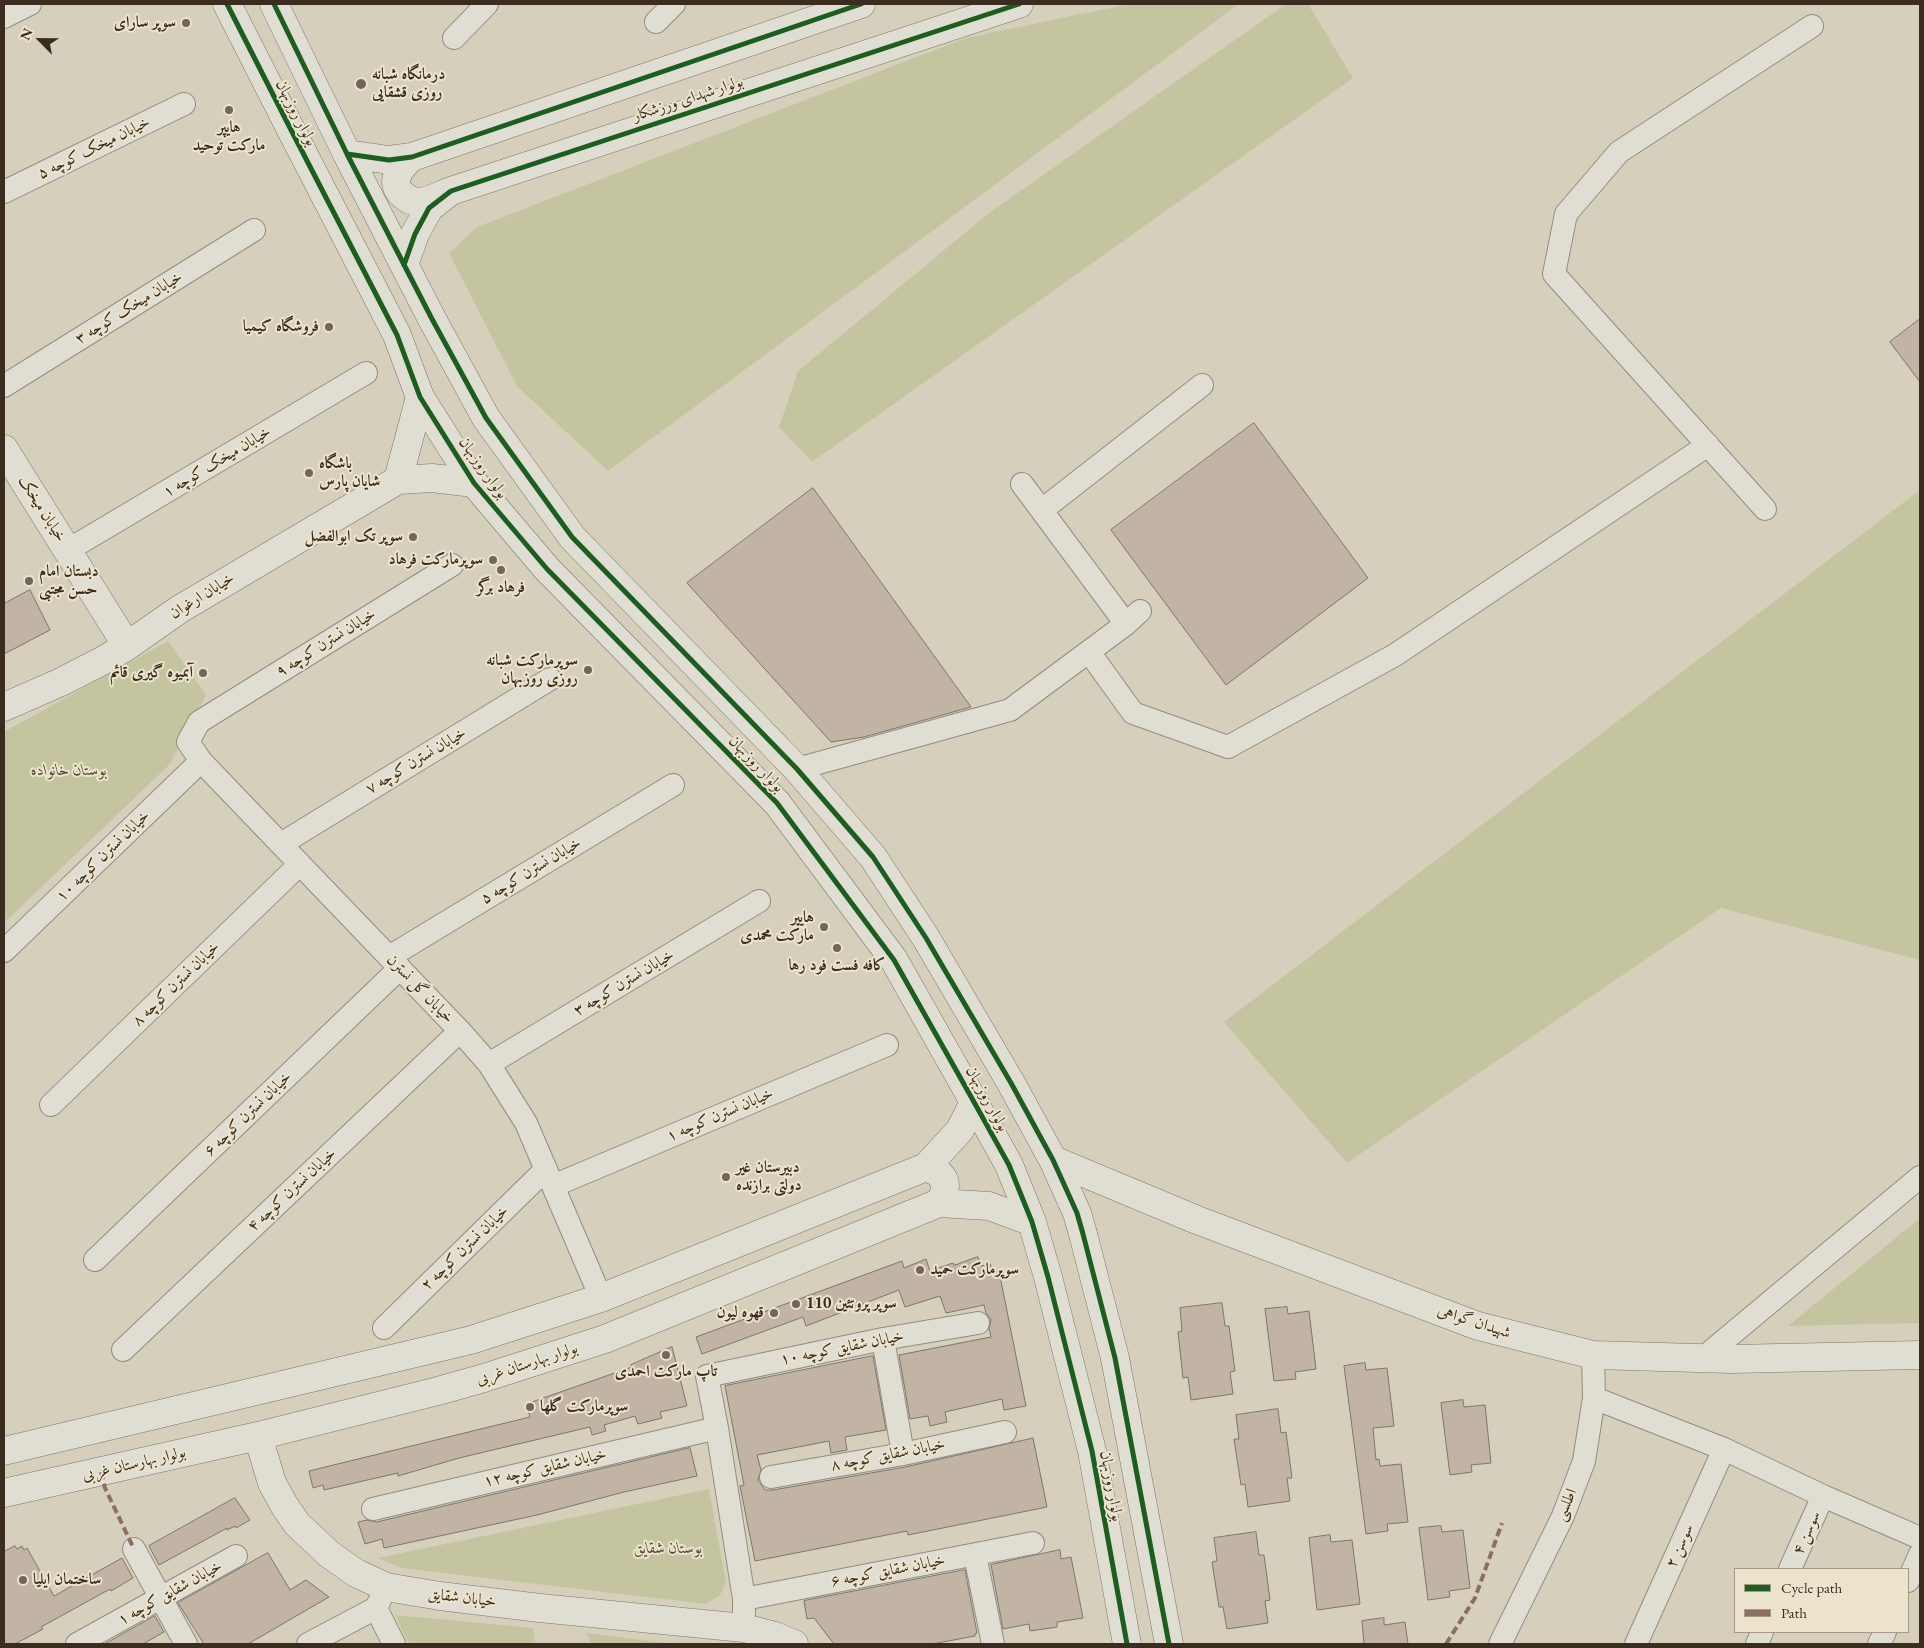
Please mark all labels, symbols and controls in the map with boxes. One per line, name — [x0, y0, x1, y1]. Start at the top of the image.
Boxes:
place label: سوپر سارای — [114, 13, 176, 33]
north arrow — [15, 15, 65, 65]
marker: سوپر سارای — [180, 17, 192, 29]
text: N — [16, 25, 37, 43]
place label: درمانگاه شبانه روزی قشقایی — [372, 65, 445, 103]
street label: بولوار شهدای ورزشکار — [630, 72, 746, 126]
street label: بولوار روزبهان — [271, 77, 321, 149]
marker: درمانگاه شبانه روزی قشقایی — [354, 77, 368, 91]
marker: هایپر مارکت توحید — [223, 104, 235, 116]
street label: خیابان میخک کوچه ۵ — [35, 112, 153, 184]
place label: هایپر مارکت توحید — [193, 118, 265, 156]
street label: خیابان میخک کوچه ۳ — [72, 267, 186, 349]
place label: فروشگاه کیمیا — [243, 317, 319, 337]
marker: فروشگاه کیمیا — [323, 321, 335, 333]
street label: خیابان میخک کوچه ۱ — [159, 422, 275, 502]
street label: بولوار روزبهان — [454, 433, 512, 503]
place label: باشگاه شایان پارس — [319, 454, 380, 492]
marker: باشگاه شایان پارس — [303, 467, 315, 479]
street label: خیابان میخک — [13, 472, 71, 546]
place label: سوپر تک ابوالفضل — [304, 527, 403, 547]
marker: سوپر تک ابوالفضل — [407, 531, 419, 543]
place label: سوپرمارکت فرهاد — [389, 550, 483, 570]
marker: سوپرمارکت فرهاد — [487, 554, 499, 566]
place label: دبستان امام حسن مجتبی — [39, 562, 99, 600]
marker: فرهاد برگر — [495, 564, 507, 576]
street label: خیابان ارغوان — [166, 569, 238, 623]
marker: دبستان امام حسن مجتبی — [23, 575, 35, 587]
place label: فرهاد برگر — [477, 578, 525, 598]
street label: خیابان نسترن کوچه ۹ — [273, 605, 379, 681]
place label: سوپرمارکت شبانه روزی روزبهان — [486, 651, 578, 689]
place label: آبمیوه گیری قائم — [110, 663, 193, 683]
marker: سوپرمارکت شبانه روزی روزبهان — [582, 664, 594, 676]
marker: آبمیوه گیری قائم — [197, 667, 209, 679]
street label: خیابان نسترن کوچه ۷ — [362, 723, 470, 799]
street label: بولوار روزبهان — [724, 732, 788, 796]
park label: بوستان خانواده — [31, 761, 107, 781]
street label: خیابان نسترن کوچه ۱۰ — [52, 806, 154, 906]
street label: خیابان نسترن کوچه ۵ — [477, 833, 585, 909]
place label: هایپر مارکت محمدی — [740, 908, 814, 946]
marker: هایپر مارکت محمدی — [818, 921, 830, 933]
street label: خیابان نسترن کوچه ۸ — [128, 937, 224, 1031]
marker: کافه فست فود رها — [831, 942, 843, 954]
street label: خیابان نسترن کوچه ۳ — [570, 945, 678, 1021]
street label: خیابان گل نسترن — [382, 950, 458, 1028]
place label: کافه فست فود رها — [788, 956, 886, 976]
street label: بولوار روزبهان — [961, 1063, 1013, 1135]
street label: خیابان نسترن کوچه ۶ — [200, 1067, 296, 1161]
street label: خیابان نسترن کوچه ۱ — [664, 1084, 776, 1146]
street label: خیابان نسترن کوچه ۴ — [244, 1144, 340, 1236]
place label: دبیرستان غیر دولتی برازنده — [736, 1158, 802, 1196]
marker: دبیرستان غیر دولتی برازنده — [720, 1171, 732, 1183]
street label: خیابان نسترن کوچه ۲ — [417, 1201, 513, 1295]
place label: سوپرمارکت حمید — [930, 1260, 1019, 1280]
marker: سوپرمارکت حمید — [914, 1264, 926, 1276]
place label: سوپر پروتئین 110 — [806, 1294, 897, 1314]
marker: سوپر پروتئین 110 — [790, 1298, 802, 1310]
street label: شهیدان گواهی — [1435, 1301, 1513, 1343]
place label: قهوه لیون — [716, 1303, 764, 1323]
marker: قهوه لیون — [768, 1307, 780, 1319]
street label: خیابان شقایق کوچه ۱۰ — [779, 1327, 905, 1369]
street label: بولوار بهارستان غربی — [474, 1339, 580, 1389]
marker: تاپ مارکت احمدی — [660, 1349, 672, 1361]
place label: تاپ مارکت احمدی — [615, 1362, 717, 1382]
place label: سوپرمارکت گلها — [540, 1397, 628, 1417]
marker: سوپرمارکت گلها — [524, 1401, 536, 1413]
street label: خیابان شقایق کوچه ۸ — [829, 1434, 947, 1476]
street label: بولوار بهارستان غربی — [80, 1443, 188, 1485]
street label: خیابان شقایق کوچه ۱۲ — [482, 1445, 608, 1491]
street label: بولوار روزبهان — [1095, 1449, 1127, 1523]
street label: اطلسی — [1551, 1486, 1581, 1524]
street label: سوسن ۴ — [1789, 1508, 1825, 1558]
street label: سوسن ۲ — [1662, 1521, 1698, 1571]
park label: بوستان شقایق — [633, 1539, 703, 1559]
street label: خیابان شقایق کوچه ۶ — [829, 1550, 947, 1592]
street label: خیابان شقایق کوچه ۱ — [115, 1556, 225, 1630]
legend — [1734, 1568, 1909, 1633]
place label: ساختمان ایلیا — [33, 1570, 101, 1590]
marker: ساختمان ایلیا — [17, 1574, 29, 1586]
text: Cycle path — [1781, 1578, 1842, 1597]
street label: خیابان شقایق — [427, 1584, 497, 1612]
text: Path — [1781, 1603, 1807, 1622]

